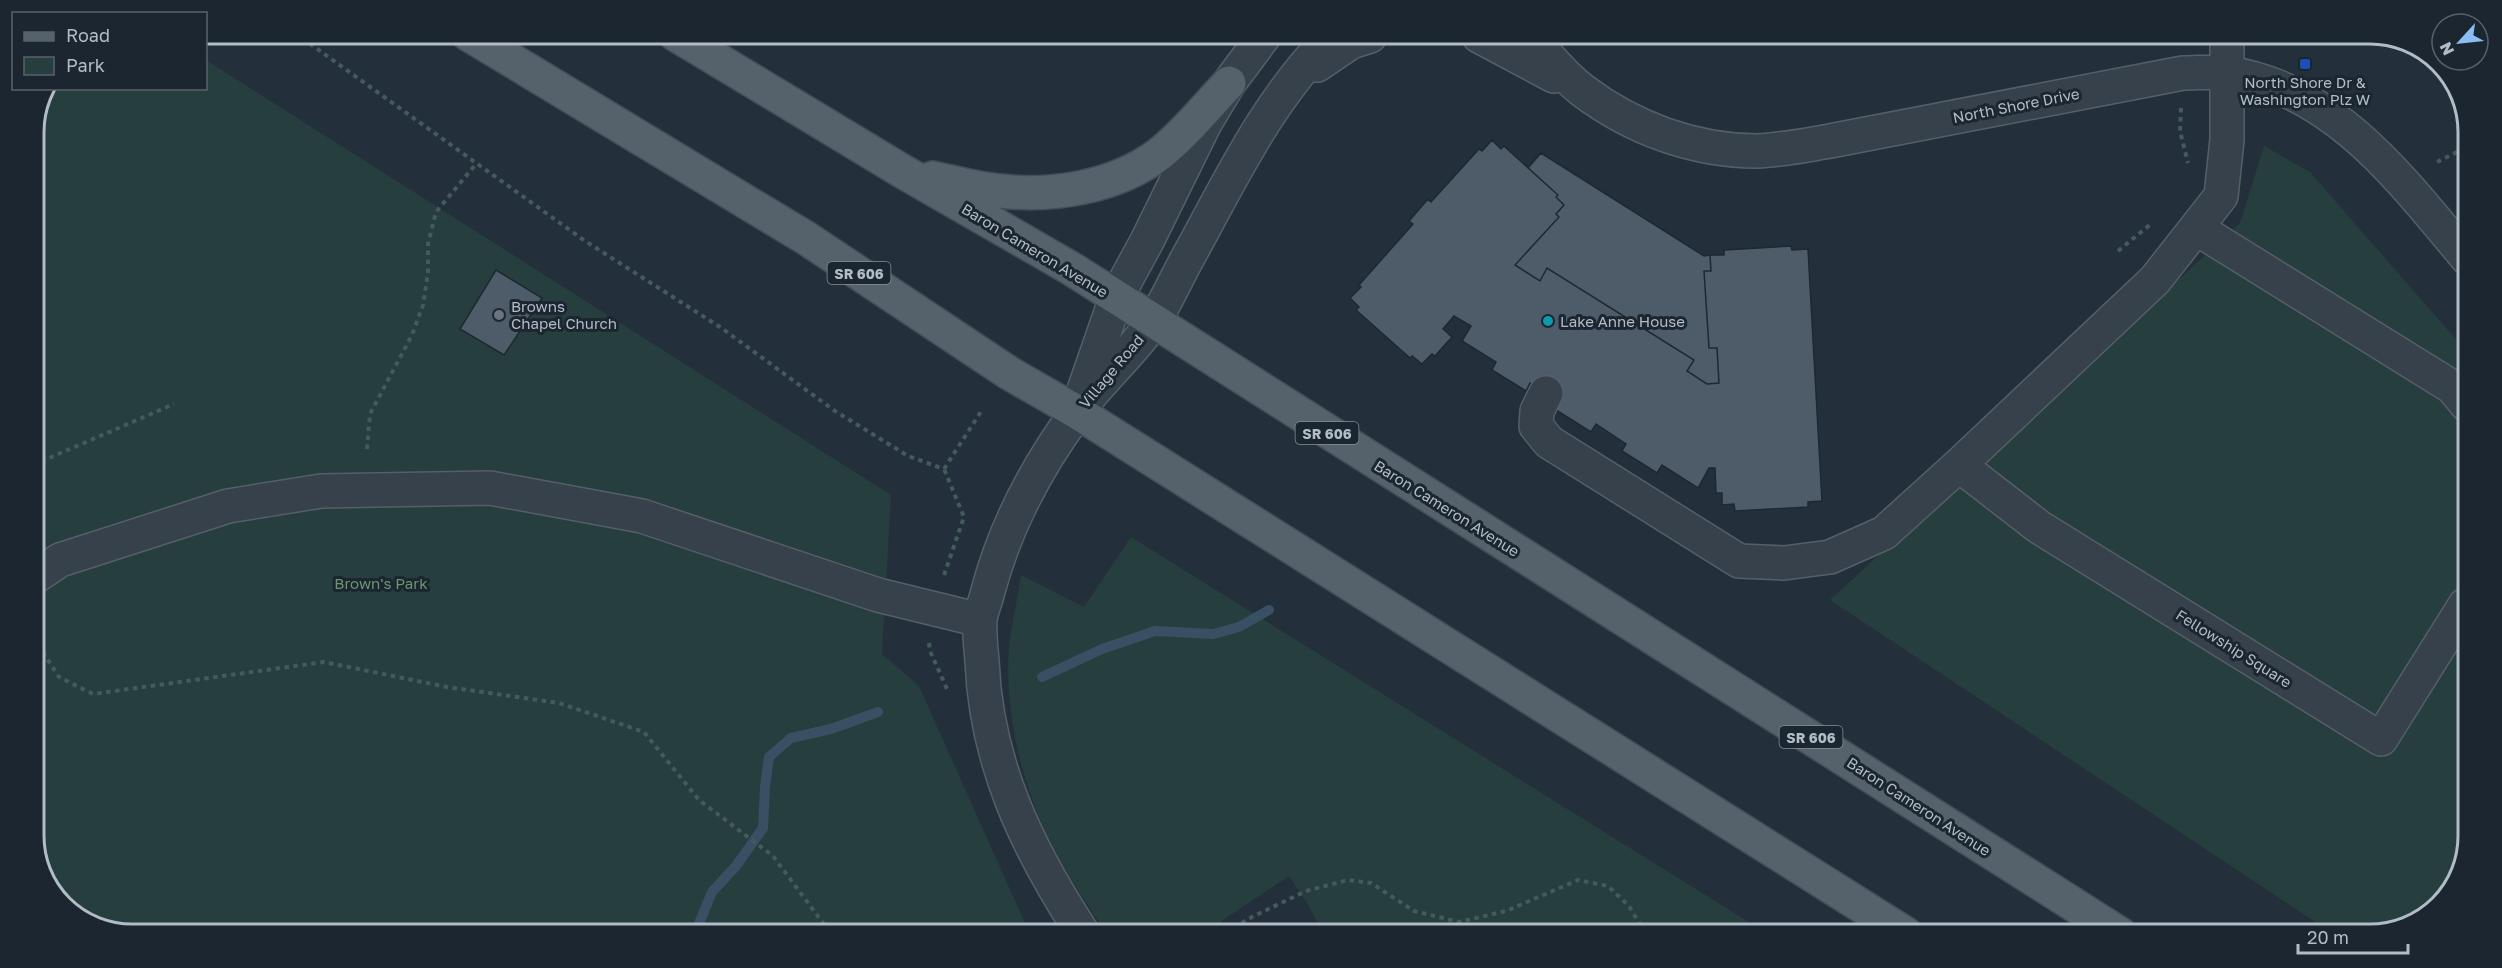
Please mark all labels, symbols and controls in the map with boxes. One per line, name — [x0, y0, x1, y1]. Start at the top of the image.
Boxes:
legend — [12, 12, 207, 90]
north arrow — [2430, 12, 2490, 72]
text: Road — [66, 24, 110, 46]
text: N — [2435, 39, 2458, 59]
text: Park — [66, 54, 105, 76]
marker: North Shore Dr & Washington Plz W — [2298, 57, 2312, 71]
place label: North Shore Dr & Washington Plz W — [2240, 73, 2370, 108]
street label: North Shore Drive — [1951, 84, 2081, 126]
street label: Baron Cameron Avenue — [959, 199, 1112, 301]
road number: SR 606 — [828, 262, 890, 284]
place label: Browns Chapel Church — [511, 297, 617, 332]
marker: Browns Chapel Church — [492, 308, 506, 322]
place label: Lake Anne House — [1560, 312, 1685, 330]
marker: Lake Anne House — [1541, 314, 1555, 328]
street label: Village Road — [1075, 331, 1147, 411]
road number: SR 606 — [1296, 422, 1358, 444]
street label: Baron Cameron Avenue — [1371, 456, 1523, 560]
park label: Brown's Park — [334, 574, 428, 592]
street label: Fellowship Square — [2173, 605, 2295, 691]
road number: SR 606 — [1780, 726, 1842, 748]
street label: Baron Cameron Avenue — [1844, 753, 1994, 859]
scale bar — [2298, 917, 2408, 955]
text: 20 m — [2307, 926, 2349, 948]

